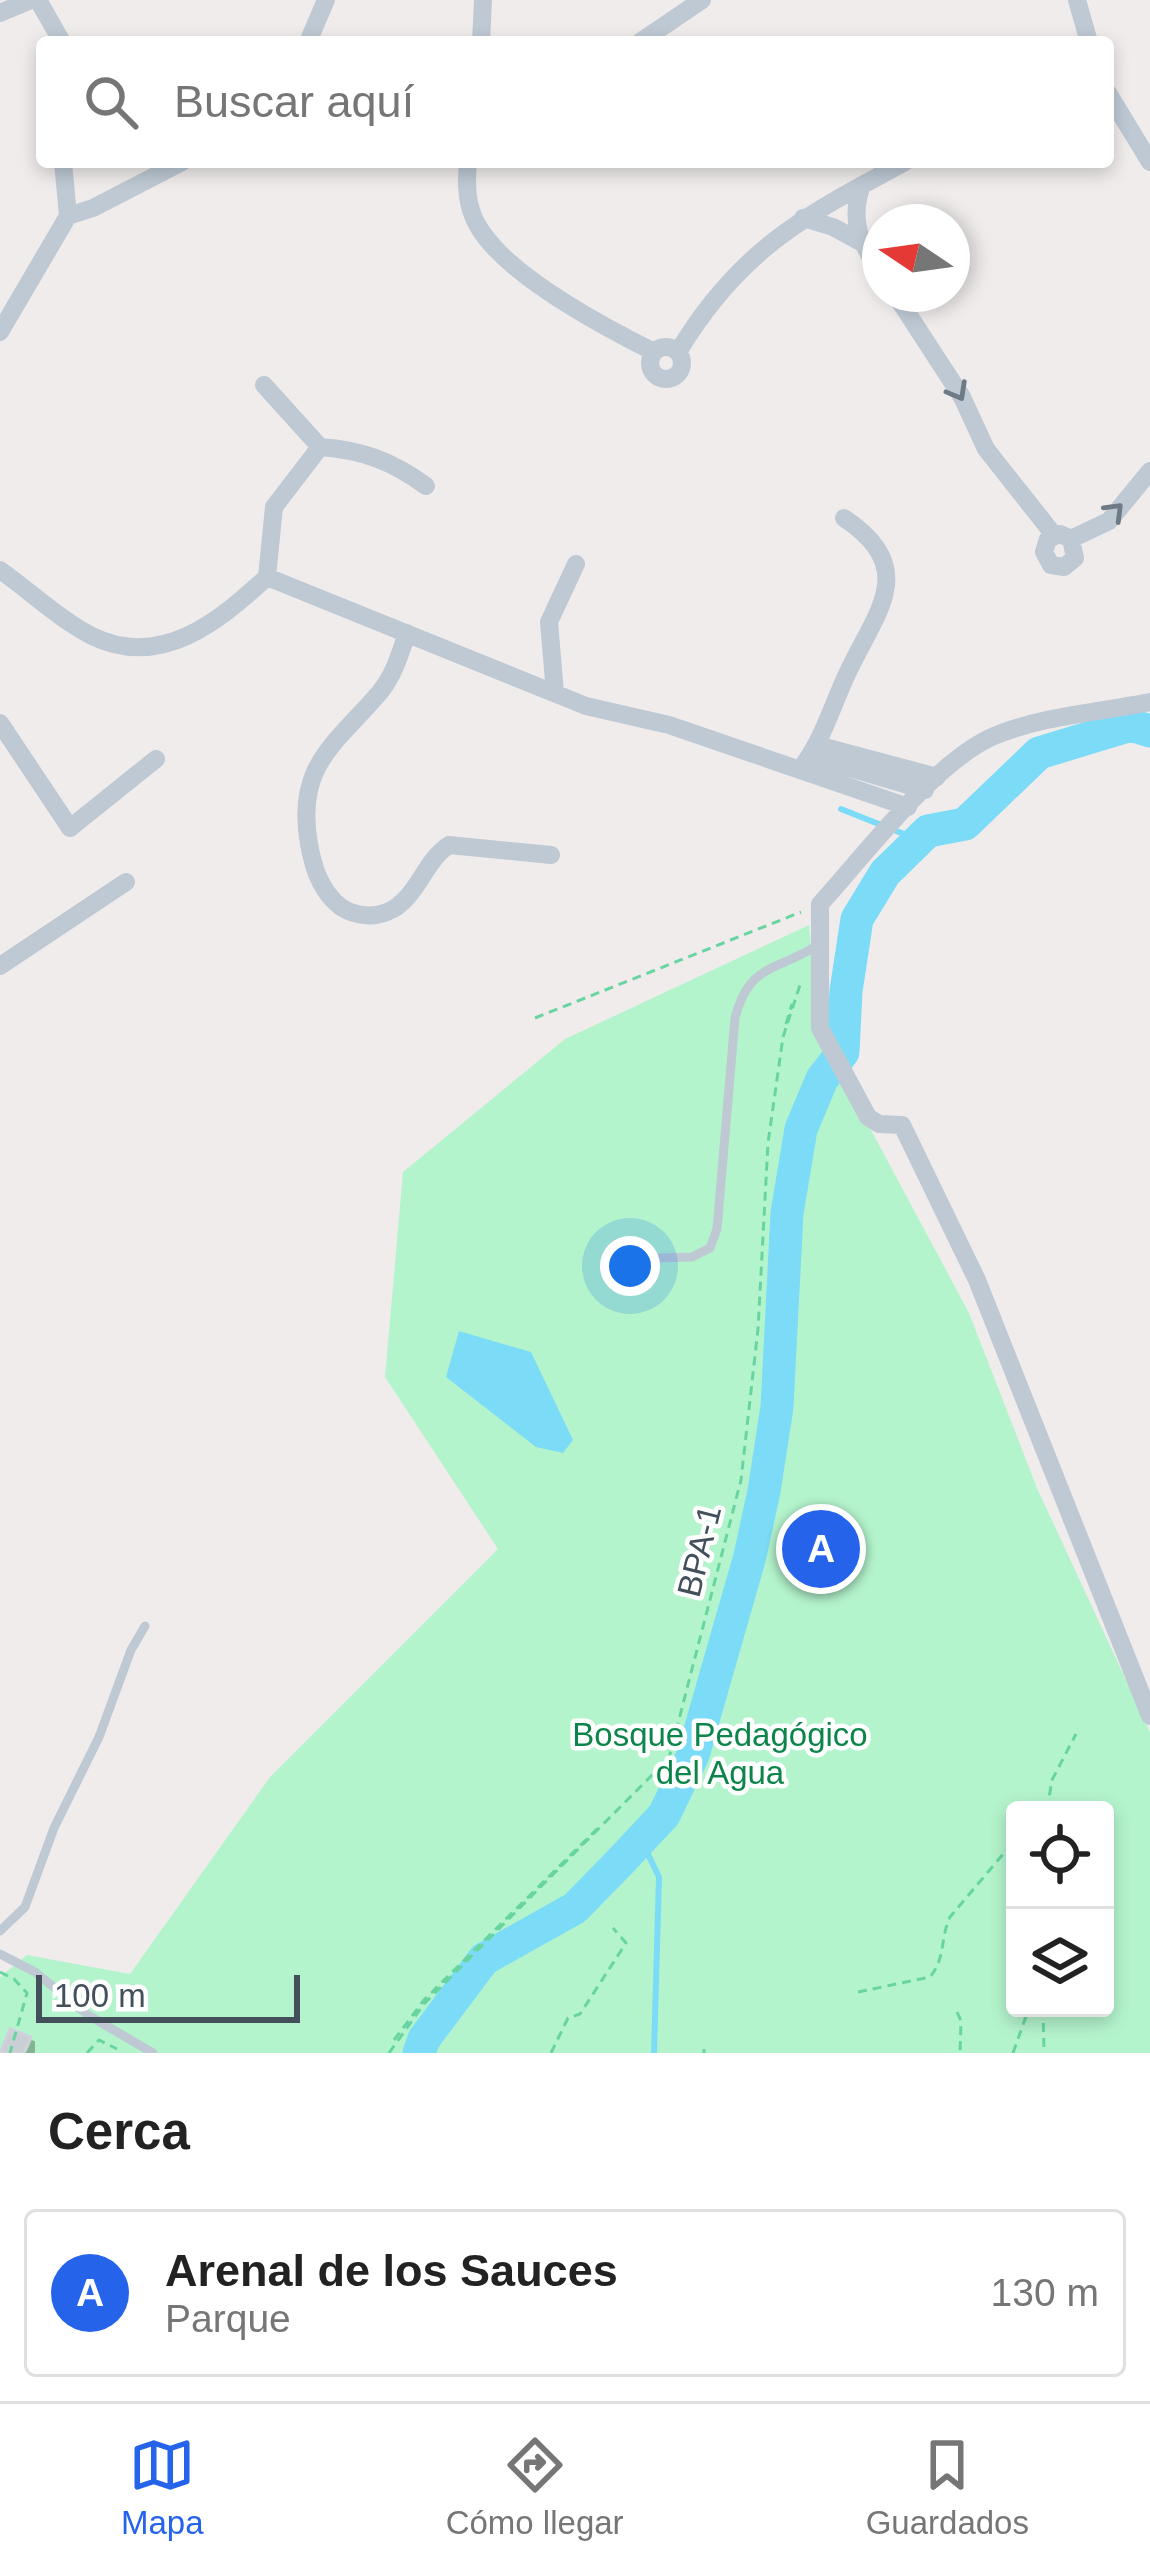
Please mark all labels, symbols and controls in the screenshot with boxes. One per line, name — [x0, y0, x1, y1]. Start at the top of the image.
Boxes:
search box — [36, 36, 1114, 168]
icon: search — [78, 69, 144, 135]
text: Buscar aquí — [174, 76, 414, 127]
north arrow — [862, 204, 970, 312]
one-way arrow — [943, 380, 966, 401]
one-way arrow — [1101, 504, 1123, 526]
your location — [600, 1236, 660, 1296]
street label: BPA-1 — [670, 1501, 728, 1601]
pin: A — [782, 1504, 860, 1594]
park label: Bosque Pedagógico del Agua — [572, 1716, 868, 1791]
map controls — [1006, 1801, 1114, 2017]
button: locate — [1006, 1801, 1114, 1909]
button: layers — [1006, 1909, 1114, 2017]
scale bar — [36, 1969, 300, 2022]
text: 100 m — [54, 1977, 146, 2014]
text: Cerca — [48, 2103, 190, 2160]
text: Arenal de los Sauces — [165, 2245, 618, 2296]
text: A — [76, 2271, 104, 2314]
text: 130 m — [991, 2271, 1099, 2314]
text: Parque — [165, 2297, 291, 2340]
tab: Mapa — [121, 2432, 204, 2542]
tab: Cómo llegar — [446, 2432, 624, 2542]
tab: Guardados — [866, 2432, 1029, 2542]

